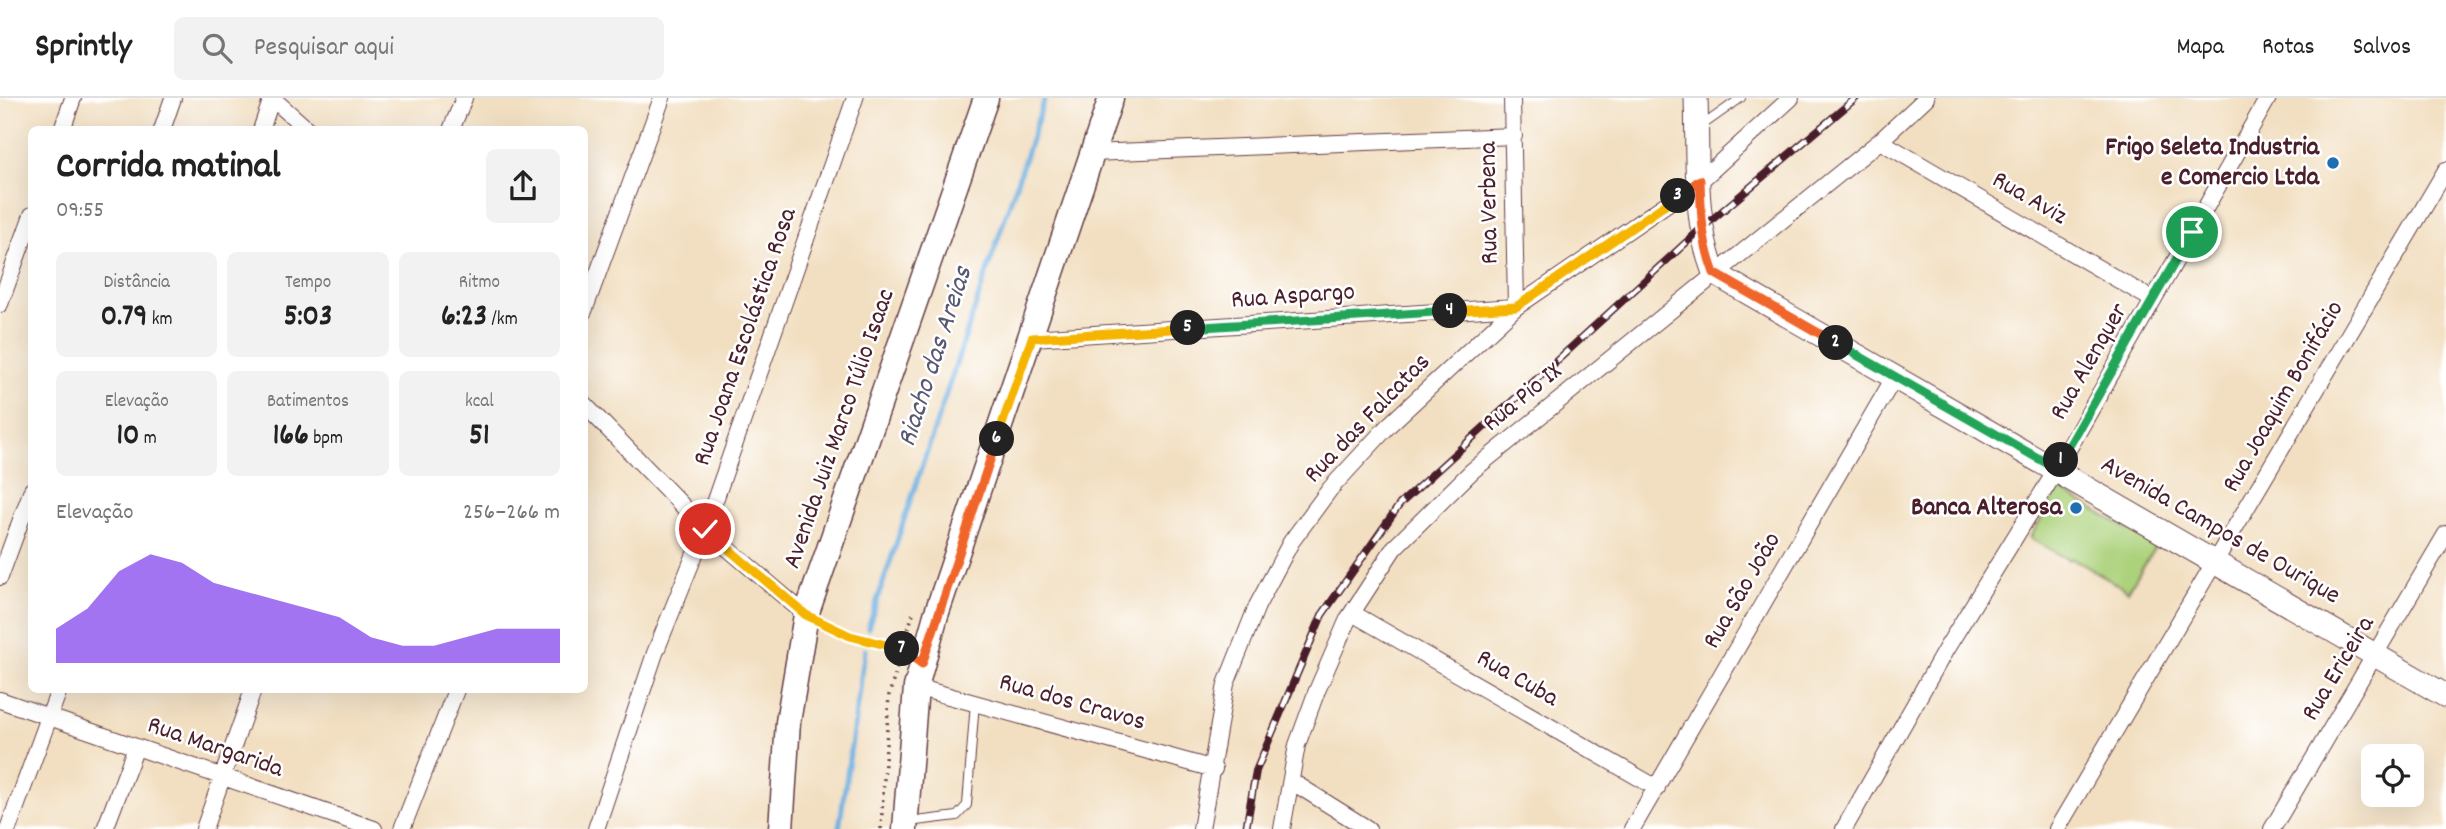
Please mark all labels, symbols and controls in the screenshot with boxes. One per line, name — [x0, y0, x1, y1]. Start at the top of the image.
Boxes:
search box — [174, 17, 664, 80]
text: Sprintly — [35, 25, 132, 72]
icon: search — [198, 29, 236, 67]
text: Pesquisar aqui — [254, 30, 394, 67]
text: Mapa — [2176, 31, 2224, 65]
text: Rotas — [2262, 31, 2315, 65]
text: Salvos — [2353, 31, 2411, 65]
place label: Frigo Seleta Industria e Comercio Ltda — [2105, 130, 2320, 197]
text: Corrida matinal — [56, 141, 281, 196]
street label: Rua Verbena — [1470, 141, 1510, 265]
button: share — [486, 149, 560, 223]
marker: Frigo Seleta Industria e Comercio Ltda — [2325, 155, 2341, 171]
street label: Rua Aviz — [1984, 163, 2074, 236]
pin: 3 — [1660, 178, 1696, 214]
text: 3 — [1673, 182, 1682, 209]
text: 09:55 — [56, 195, 104, 228]
street label: Rua Joana Escolástica Rosa — [684, 202, 808, 471]
pin — [2162, 202, 2222, 262]
icon: arrive — [2173, 213, 2211, 251]
water label: Riacho das Areias — [889, 261, 985, 452]
text: Distância — [103, 270, 170, 297]
text: Tempo — [285, 270, 331, 297]
text: Ritmo — [459, 270, 500, 297]
street label: Rua Aspargo — [1230, 274, 1356, 320]
street label: Avenida Juiz Marco Túlio Isaac — [775, 284, 905, 574]
pin: 4 — [1432, 294, 1468, 328]
street label: Rua Joaquim Bonifácio — [2214, 294, 2354, 500]
street label: Rua Alenquer — [2042, 296, 2139, 427]
text: 0.79 — [101, 297, 147, 340]
text: 5:03 — [284, 297, 332, 340]
text: 6:23 — [441, 297, 487, 340]
text: 4 — [1446, 297, 1453, 324]
text: km — [147, 307, 173, 334]
text: /km — [487, 307, 518, 334]
pin: 5 — [1170, 310, 1206, 345]
text: 5 — [1183, 314, 1192, 341]
pin: 2 — [1818, 326, 1854, 360]
text: 2 — [1831, 329, 1840, 356]
street label: Rua das Falcatas — [1296, 345, 1440, 493]
street label: Rua Pio IX — [1475, 354, 1571, 442]
text: Elevação — [105, 389, 169, 416]
text: Batimentos — [267, 389, 349, 416]
text: kcal — [465, 389, 494, 416]
text: 10 — [117, 416, 139, 459]
text: 166 — [273, 416, 309, 459]
text: 51 — [469, 416, 490, 459]
pin: 6 — [979, 422, 1014, 456]
text: 6 — [992, 425, 1001, 452]
text: m — [139, 426, 157, 453]
text: bpm — [309, 426, 343, 453]
pin: 1 — [2044, 442, 2078, 478]
text: 1 — [2058, 446, 2063, 473]
street label: Avenida Campos de Ourique — [2093, 447, 2347, 615]
place label: Banca Alterosa — [1911, 490, 2063, 527]
text: Elevação — [56, 497, 133, 530]
text: 256–266 m — [463, 497, 560, 530]
pin — [675, 499, 735, 559]
marker: Banca Alterosa — [2068, 500, 2084, 516]
icon: check — [686, 510, 724, 548]
street label: Rua São João — [1695, 526, 1791, 656]
street label: Rua Ericeira — [2293, 609, 2385, 729]
pin: 7 — [884, 632, 920, 666]
text: 7 — [898, 635, 905, 662]
street label: Rua Cuba — [1469, 641, 1566, 718]
street label: Rua dos Cravos — [994, 664, 1150, 742]
street label: Rua Margarida — [142, 707, 289, 789]
map controls — [2361, 744, 2424, 807]
button: locate — [2361, 744, 2424, 807]

